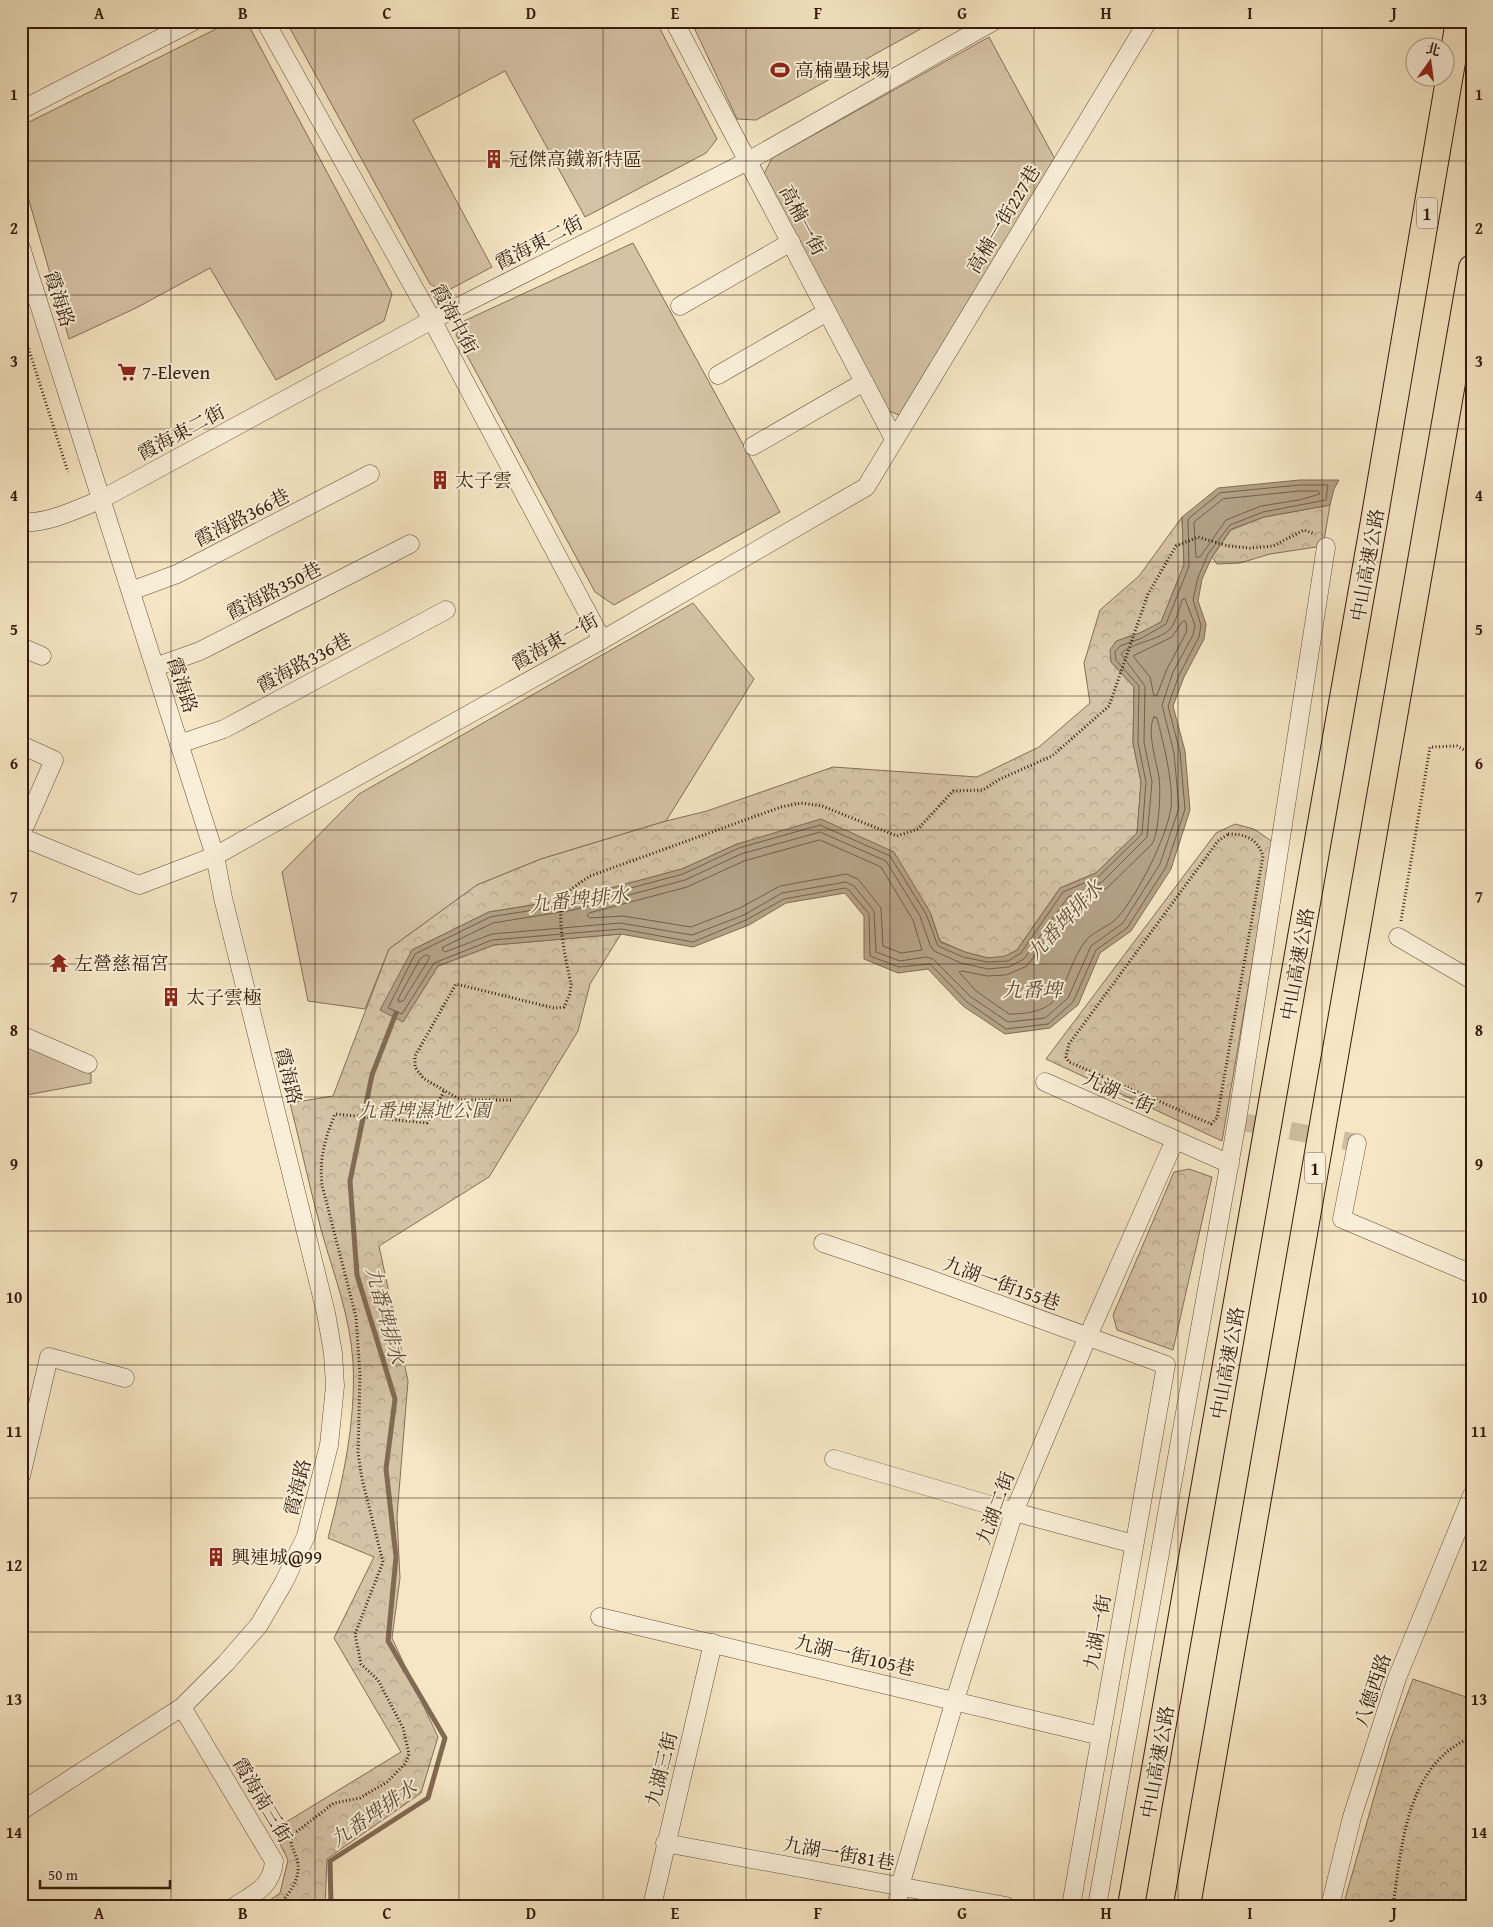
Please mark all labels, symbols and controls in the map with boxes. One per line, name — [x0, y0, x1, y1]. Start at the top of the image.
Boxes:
text: A — [94, 1, 105, 25]
text: B — [238, 1, 248, 25]
text: C — [382, 1, 392, 25]
text: D — [526, 1, 536, 25]
text: E — [671, 1, 680, 25]
text: F — [814, 1, 822, 25]
text: G — [957, 1, 967, 25]
text: H — [1100, 1, 1112, 25]
text: I — [1247, 1, 1253, 25]
text: J — [1388, 1, 1397, 25]
north arrow — [1406, 38, 1456, 88]
text: 北 — [1424, 38, 1442, 61]
place label: 高楠壘球場 — [795, 56, 890, 84]
sports icon: 高楠壘球場 — [769, 59, 791, 81]
text: 1 — [10, 82, 18, 106]
text: 1 — [1475, 82, 1483, 106]
place label: 冠傑高鐵新特區 — [509, 145, 642, 173]
building icon: 冠傑高鐵新特區 — [483, 148, 505, 170]
street label: 高楠一街227巷 — [959, 159, 1047, 279]
street label: 高楠一街 — [773, 180, 833, 260]
road number: 1 — [1417, 198, 1437, 228]
street label: 霞海東二街 — [490, 208, 588, 276]
text: 2 — [10, 216, 18, 240]
text: 2 — [1475, 216, 1483, 240]
street label: 霞海路 — [38, 268, 82, 330]
street label: 霞海中街 — [425, 279, 485, 359]
text: 3 — [10, 349, 18, 373]
text: 3 — [1475, 349, 1483, 373]
place label: 7-Eleven — [142, 358, 210, 386]
supermarket icon: 7-Eleven — [116, 361, 138, 383]
street label: 霞海東二街 — [132, 397, 230, 467]
place label: 太子雲 — [455, 466, 512, 494]
building icon: 太子雲 — [429, 469, 451, 491]
street label: 霞海路366巷 — [190, 481, 294, 553]
text: 4 — [10, 483, 18, 507]
text: 4 — [1475, 483, 1483, 507]
street label: 中山高速公路 — [1343, 506, 1391, 624]
street label: 霞海路350巷 — [222, 554, 326, 626]
street label: 霞海東一街 — [507, 606, 603, 676]
text: 5 — [10, 617, 18, 641]
text: 5 — [1475, 617, 1483, 641]
street label: 霞海路336巷 — [252, 625, 356, 699]
street label: 霞海路 — [161, 654, 205, 716]
text: 6 — [10, 751, 18, 775]
text: 6 — [1475, 751, 1483, 775]
water label: 九番埤排水 — [1019, 872, 1110, 966]
water label: 九番埤排水 — [528, 879, 632, 919]
text: 7 — [10, 884, 18, 908]
text: 7 — [1475, 884, 1483, 908]
street label: 中山高速公路 — [1273, 905, 1321, 1023]
place label: 左營慈福宮 — [74, 949, 169, 977]
temple icon: 左營慈福宮 — [48, 952, 70, 974]
water label: 九番埤 — [1002, 975, 1065, 1004]
place label: 太子雲極 — [186, 983, 262, 1011]
building icon: 太子雲極 — [160, 986, 182, 1008]
text: 8 — [10, 1018, 18, 1042]
text: 8 — [1475, 1018, 1483, 1042]
street label: 霞海路 — [269, 1045, 309, 1107]
street label: 九湖二街 — [1079, 1064, 1159, 1120]
park label: 九番埤濕地公園 — [357, 1096, 493, 1124]
text: 9 — [10, 1152, 18, 1176]
road number: 1 — [1305, 1152, 1325, 1184]
text: 9 — [1475, 1152, 1483, 1176]
street label: 九湖一街155巷 — [940, 1249, 1064, 1317]
water label: 九番埤排水 — [359, 1263, 413, 1369]
text: 10 — [6, 1285, 22, 1309]
text: 10 — [1471, 1285, 1487, 1309]
street label: 中山高速公路 — [1203, 1304, 1251, 1422]
text: 11 — [6, 1419, 22, 1443]
text: 11 — [1471, 1419, 1487, 1443]
street label: 霞海路 — [277, 1456, 317, 1518]
street label: 九湖二街 — [969, 1467, 1021, 1549]
place label: 興連城@99 — [231, 1543, 322, 1571]
building icon: 興連城@99 — [205, 1546, 227, 1568]
text: 12 — [6, 1553, 22, 1577]
text: 12 — [1471, 1553, 1487, 1577]
street label: 九湖一街 — [1077, 1592, 1117, 1672]
street label: 九湖一街105巷 — [792, 1628, 918, 1682]
street label: 八德西路 — [1346, 1650, 1398, 1730]
text: 13 — [6, 1687, 22, 1711]
text: 13 — [1471, 1687, 1487, 1711]
street label: 中山高速公路 — [1133, 1703, 1181, 1821]
street label: 九湖三街 — [638, 1729, 684, 1809]
street label: 霞海南三街 — [227, 1752, 299, 1848]
water label: 九番埤排水 — [324, 1771, 424, 1854]
text: 14 — [6, 1820, 22, 1844]
text: 14 — [1471, 1820, 1487, 1844]
street label: 九湖一街81巷 — [781, 1829, 897, 1877]
scale bar — [40, 1857, 170, 1889]
text: 50 m — [48, 1864, 79, 1885]
text: A — [94, 1901, 105, 1925]
text: B — [238, 1901, 248, 1925]
text: C — [382, 1901, 392, 1925]
text: D — [526, 1901, 536, 1925]
text: E — [671, 1901, 680, 1925]
text: F — [814, 1901, 822, 1925]
text: G — [957, 1901, 967, 1925]
text: H — [1100, 1901, 1112, 1925]
text: I — [1247, 1901, 1253, 1925]
text: J — [1388, 1901, 1397, 1925]

